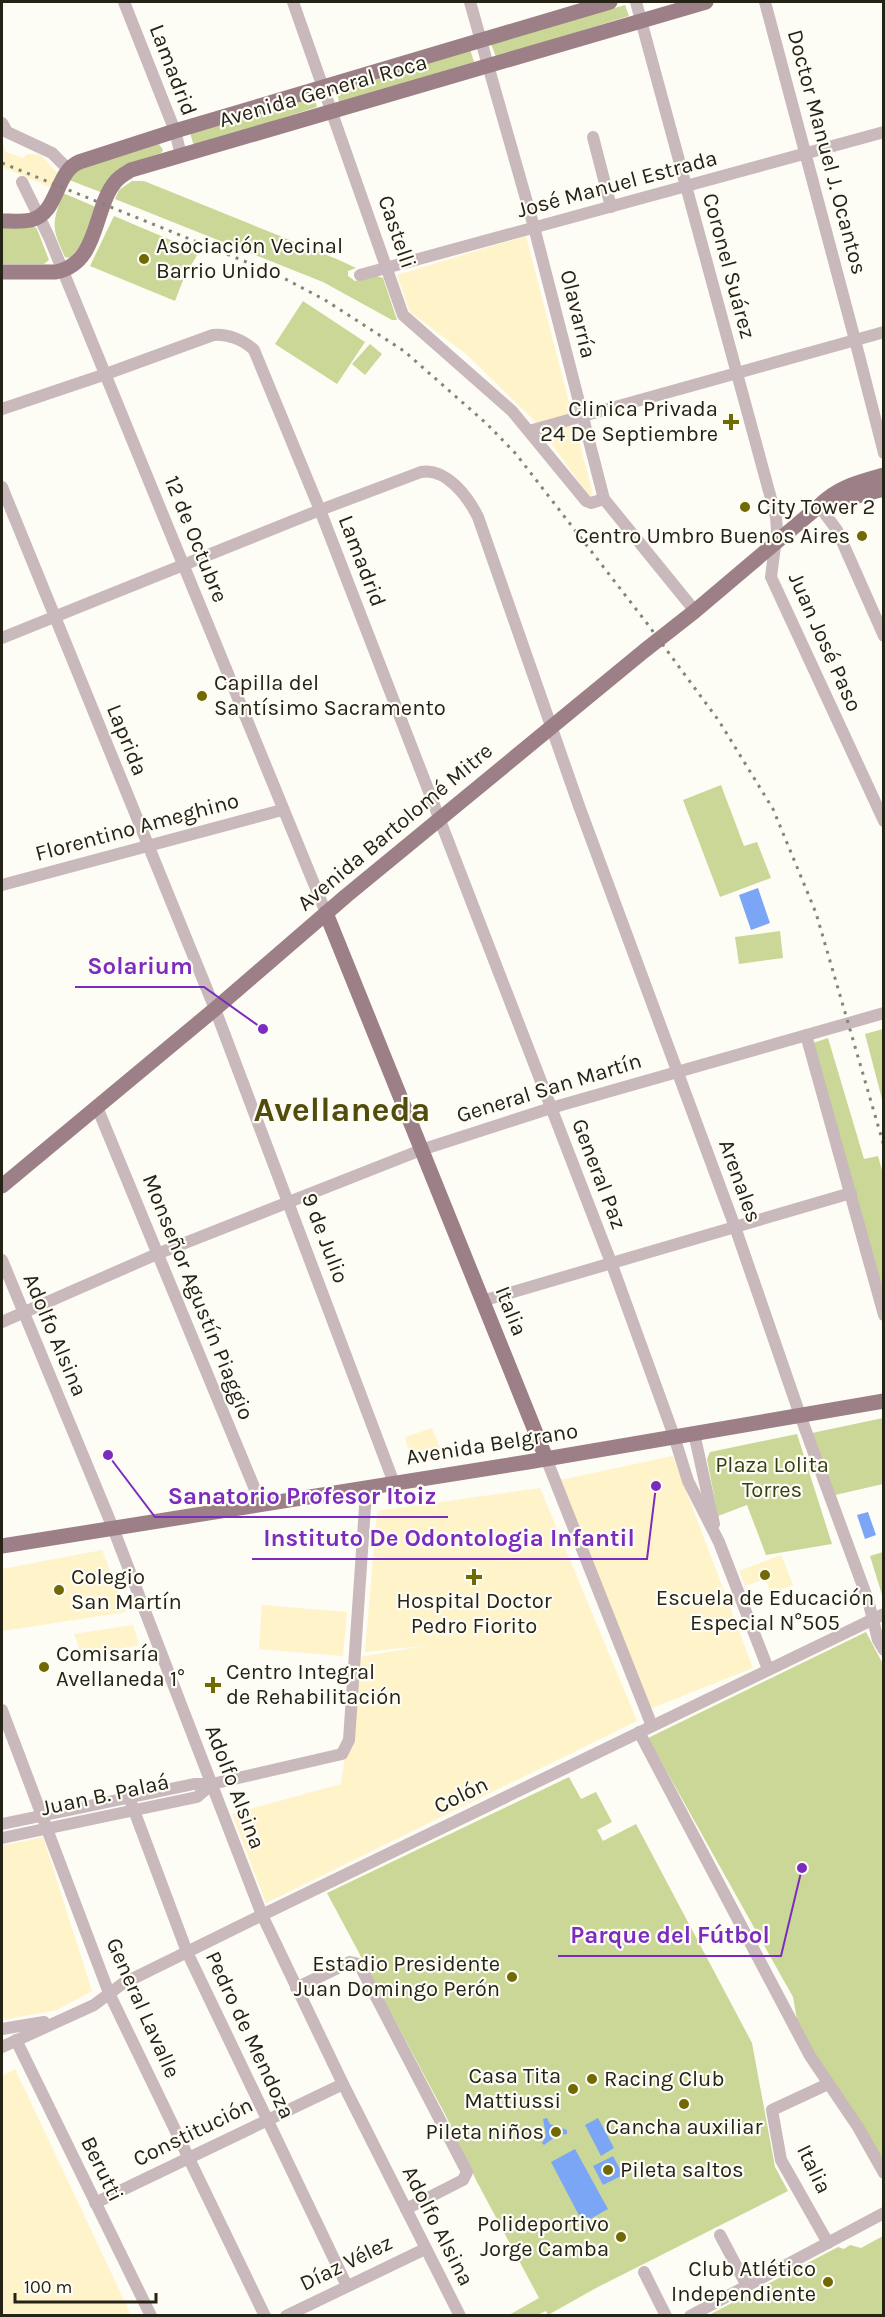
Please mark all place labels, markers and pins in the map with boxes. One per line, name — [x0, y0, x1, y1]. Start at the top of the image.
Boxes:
place label: Asociación Vecinal Barrio Unido — [156, 233, 343, 284]
marker: Asociación Vecinal Barrio Unido — [137, 252, 151, 266]
place label: Clinica Privada 24 De Septiembre — [540, 396, 718, 447]
marker: Clinica Privada 24 De Septiembre — [722, 413, 740, 431]
place label: City Tower 2 — [757, 494, 875, 520]
marker: City Tower 2 — [738, 500, 752, 514]
place label: Centro Umbro Buenos Aires — [575, 523, 850, 549]
marker: Centro Umbro Buenos Aires — [855, 529, 869, 543]
place label: Capilla del Santísimo Sacramento — [214, 670, 446, 721]
marker: Capilla del Santísimo Sacramento — [195, 689, 209, 703]
callout: Solarium — [75, 945, 204, 987]
callout: Sanatorio Profesor Itoiz — [155, 1475, 448, 1517]
callout: Instituto De Odontologia Infantil — [252, 1517, 647, 1559]
place label: Colegio San Martín — [71, 1564, 182, 1615]
marker: Hospital Doctor Pedro Fiorito — [465, 1568, 483, 1586]
marker: Escuela de Educación Especial N°505 — [758, 1568, 772, 1582]
marker: Colegio San Martín — [52, 1583, 66, 1597]
place label: Escuela de Educación Especial N°505 — [656, 1585, 874, 1636]
place label: Hospital Doctor Pedro Fiorito — [396, 1588, 552, 1639]
place label: Comisaría Avellaneda 1° — [56, 1641, 185, 1692]
place label: Centro Integral de Rehabilitación — [226, 1659, 402, 1710]
marker: Comisaría Avellaneda 1° — [37, 1660, 51, 1674]
marker: Centro Integral de Rehabilitación — [204, 1676, 222, 1694]
callout: Parque del Fútbol — [558, 1914, 781, 1956]
place label: Estadio Presidente Juan Domingo Perón — [294, 1951, 500, 2002]
marker: Estadio Presidente Juan Domingo Perón — [505, 1970, 519, 1984]
place label: Casa Tita Mattiussi — [464, 2063, 561, 2114]
place label: Racing Club — [604, 2066, 724, 2092]
marker: Racing Club — [585, 2072, 599, 2086]
marker: Casa Tita Mattiussi — [566, 2082, 580, 2096]
marker: Cancha auxiliar — [677, 2097, 691, 2111]
place label: Cancha auxiliar — [606, 2114, 762, 2140]
place label: Pileta niños — [426, 2119, 544, 2145]
marker: Pileta niños — [549, 2125, 563, 2139]
place label: Pileta saltos — [620, 2157, 744, 2183]
marker: Pileta saltos — [601, 2163, 615, 2177]
place label: Polideportivo Jorge Camba — [477, 2211, 609, 2262]
marker: Polideportivo Jorge Camba — [614, 2230, 628, 2244]
place label: Club Atlético Independiente — [671, 2256, 816, 2307]
marker: Club Atlético Independiente — [821, 2275, 835, 2289]

